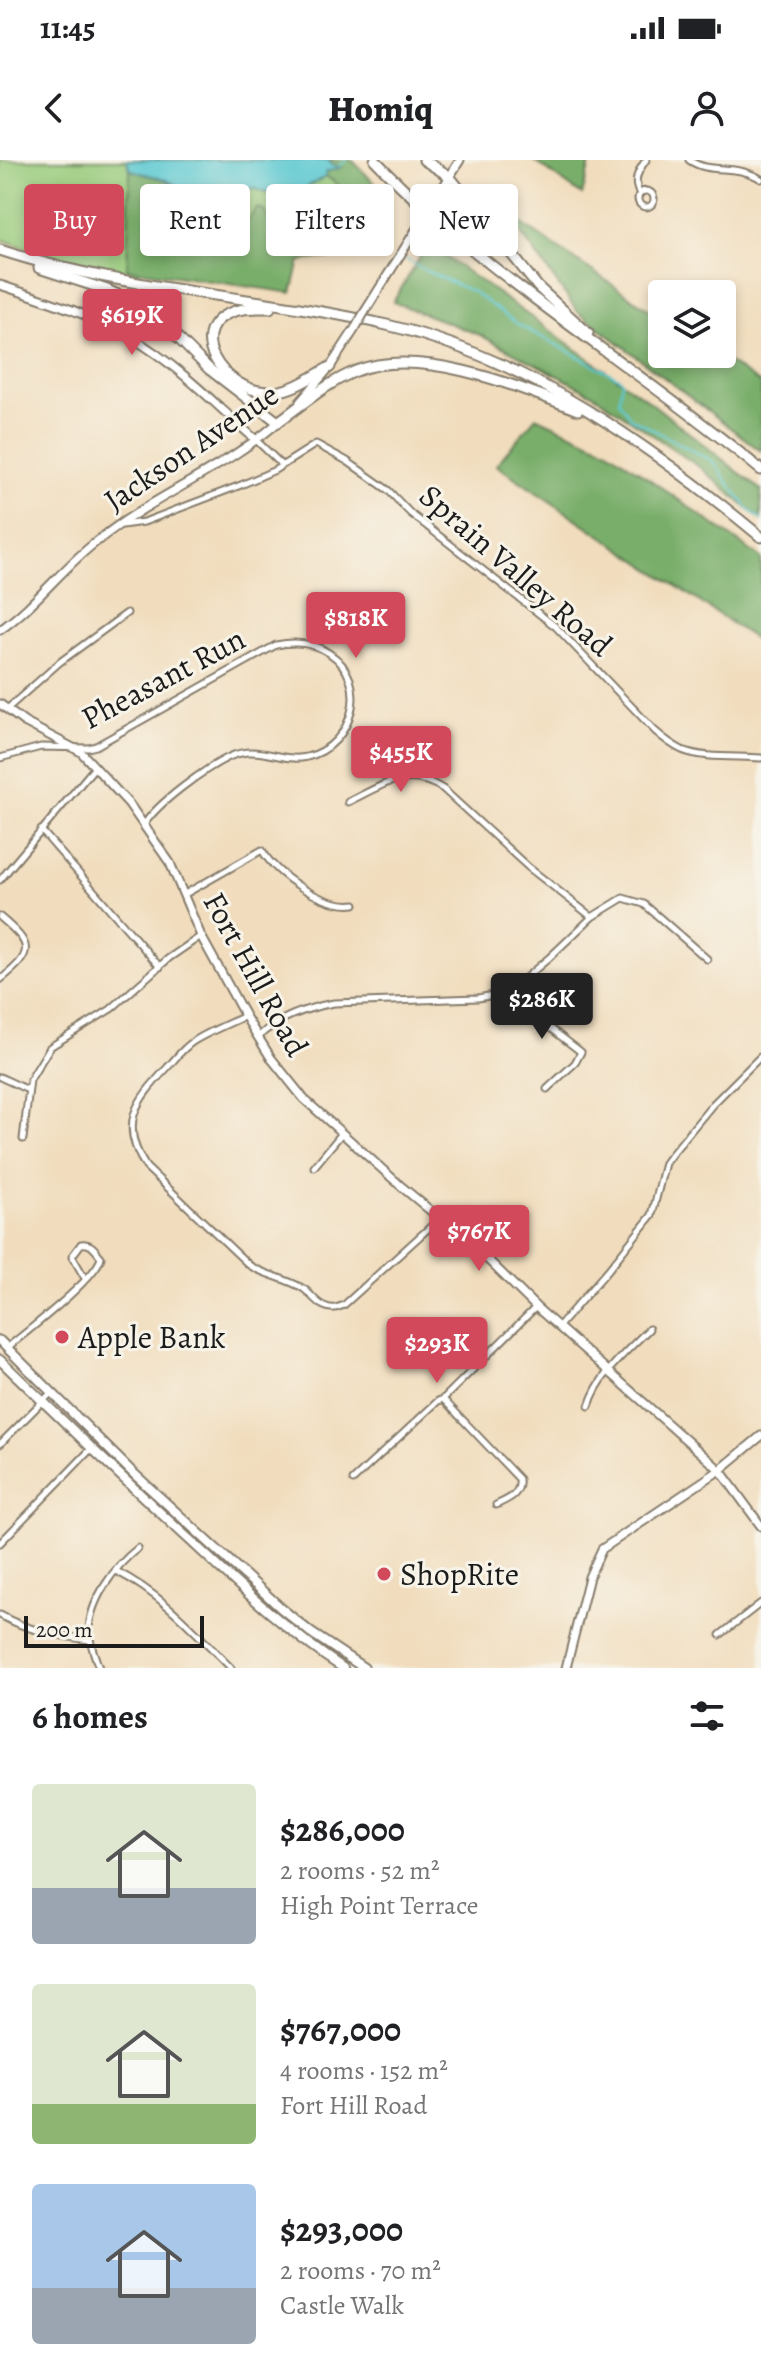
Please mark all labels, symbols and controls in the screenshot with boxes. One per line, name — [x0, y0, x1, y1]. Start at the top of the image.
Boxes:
text: 11:45 — [40, 8, 96, 48]
text: Homiq — [328, 84, 433, 133]
icon: back — [32, 86, 76, 130]
icon: person — [685, 86, 729, 130]
chip: Buy — [24, 184, 124, 256]
chip: Rent — [140, 184, 250, 256]
chip: Filters — [266, 184, 394, 256]
chip: New — [410, 184, 518, 256]
map controls — [648, 280, 736, 368]
button: layers — [648, 280, 736, 368]
pin: $619K — [76, 289, 188, 357]
text: $619K — [101, 297, 163, 332]
street label: Jackson Avenue — [95, 372, 287, 522]
street label: Sprain Valley Road — [410, 474, 623, 667]
pin: $818K — [300, 592, 412, 660]
text: $818K — [324, 600, 388, 635]
street label: Pheasant Run — [73, 616, 253, 740]
pin: $455K — [345, 726, 457, 794]
text: $455K — [369, 734, 433, 769]
street label: Fort Hill Road — [193, 884, 320, 1065]
pin: $286K — [486, 973, 598, 1041]
text: $286K — [509, 981, 575, 1016]
pin: $767K — [423, 1205, 535, 1273]
text: $767K — [447, 1213, 511, 1248]
place label: Apple Bank — [77, 1315, 226, 1359]
pin: $293K — [381, 1317, 493, 1385]
text: $293K — [405, 1325, 469, 1360]
marker: Apple Bank — [53, 1328, 71, 1346]
place label: ShopRite — [400, 1552, 519, 1596]
marker: ShopRite — [375, 1565, 393, 1583]
scale bar — [24, 1612, 204, 1648]
text: 200 m — [36, 1615, 93, 1645]
text: 6 homes — [32, 1693, 148, 1740]
icon: filters — [685, 1694, 729, 1738]
text: $286,000 — [280, 1806, 405, 1853]
icon: home — [96, 1816, 192, 1912]
text: 2 rooms · 52 m² — [280, 1853, 439, 1888]
text: High Point Terrace — [280, 1888, 478, 1923]
text: $767,000 — [280, 2006, 401, 2053]
icon: home — [96, 2016, 192, 2112]
text: 4 rooms · 152 m² — [280, 2053, 448, 2088]
text: Fort Hill Road — [280, 2088, 427, 2123]
text: $293,000 — [280, 2206, 403, 2253]
icon: home — [96, 2216, 192, 2312]
text: 2 rooms · 70 m² — [280, 2253, 441, 2288]
text: Castle Walk — [280, 2288, 404, 2323]

